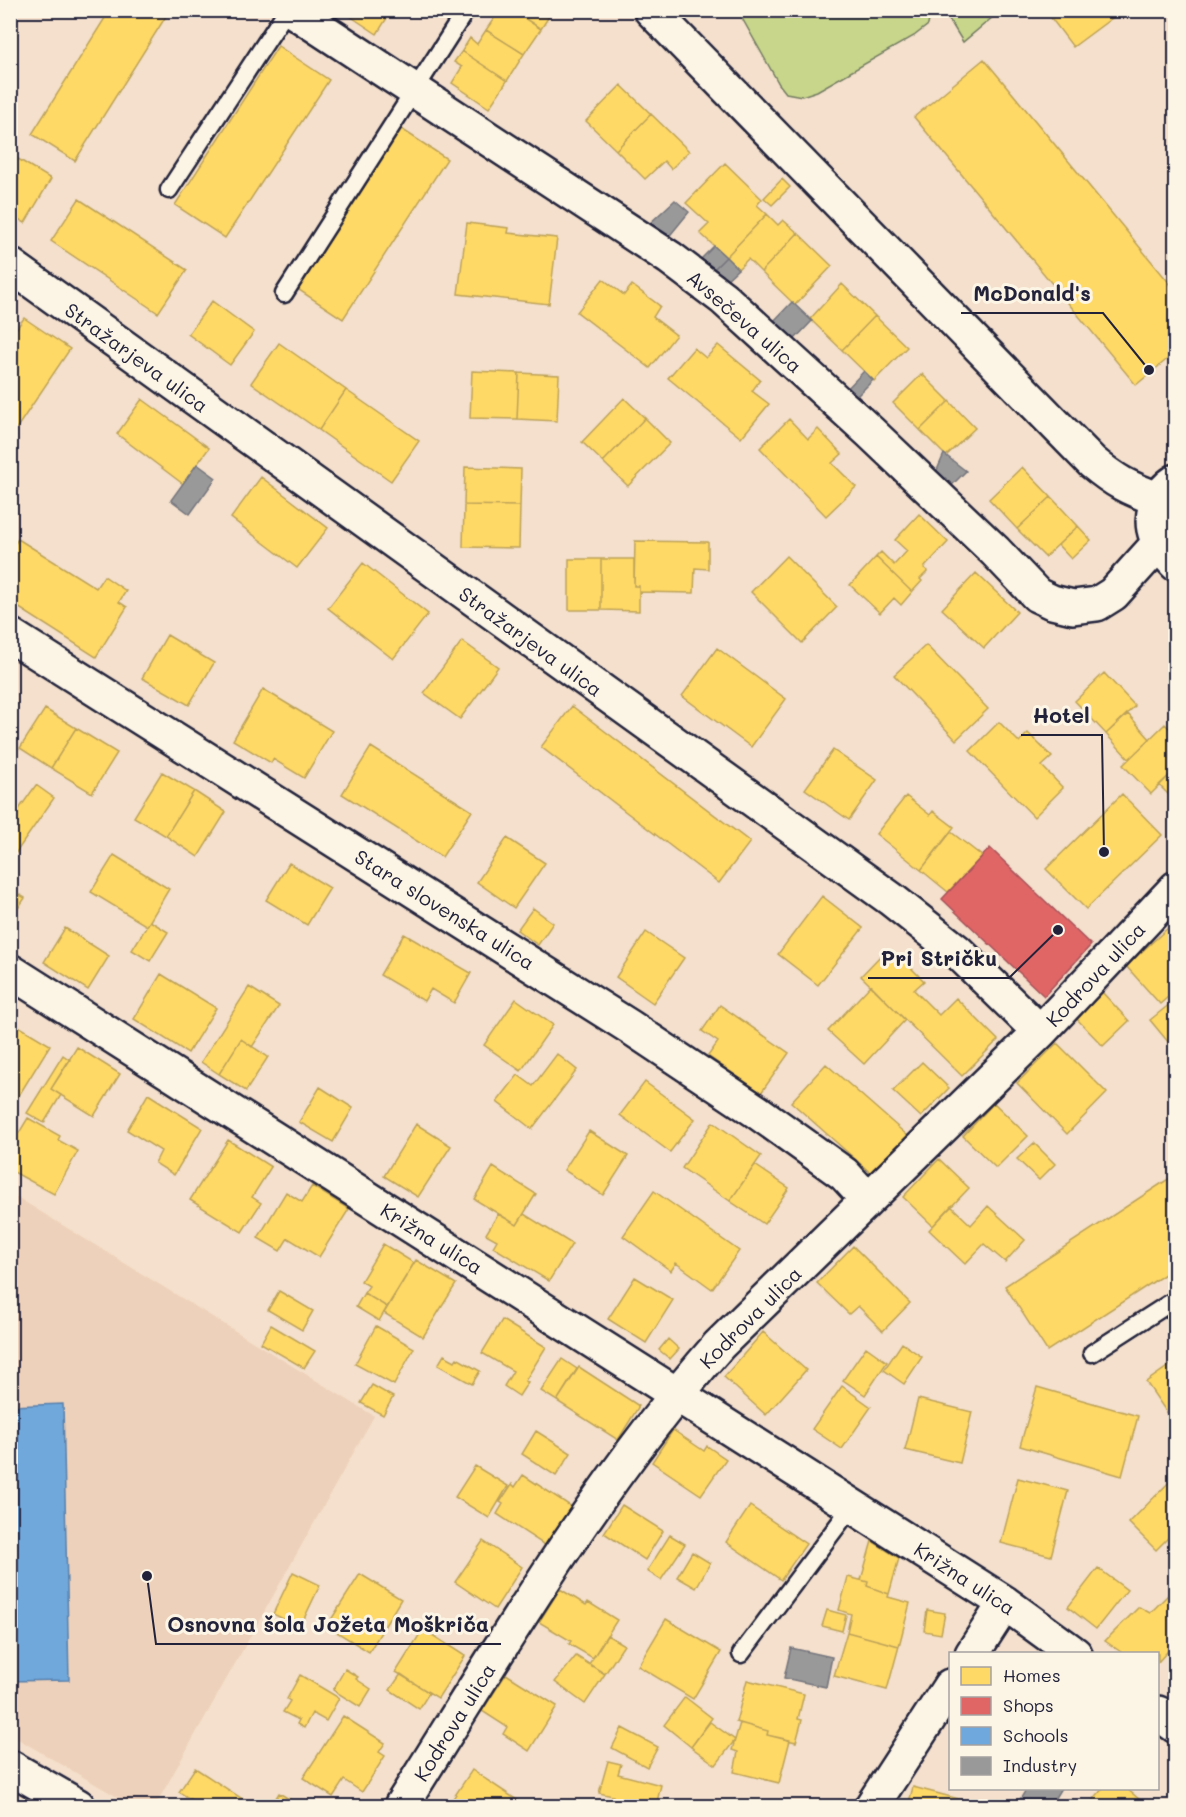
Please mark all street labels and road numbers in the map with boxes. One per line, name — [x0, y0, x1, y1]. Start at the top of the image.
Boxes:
street label: Avsečeva ulica — [682, 264, 808, 378]
street label: Stražarjeva ulica — [60, 296, 214, 418]
street label: Stražarjeva ulica — [454, 580, 608, 702]
street label: Stara slovenska ulica — [350, 843, 540, 975]
street label: Kodrova ulica — [1040, 916, 1150, 1032]
street label: Križna ulica — [376, 1196, 488, 1280]
street label: Kodrova ulica — [693, 1260, 807, 1374]
street label: Križna ulica — [909, 1536, 1021, 1620]
street label: Kodrova ulica — [407, 1658, 501, 1786]

